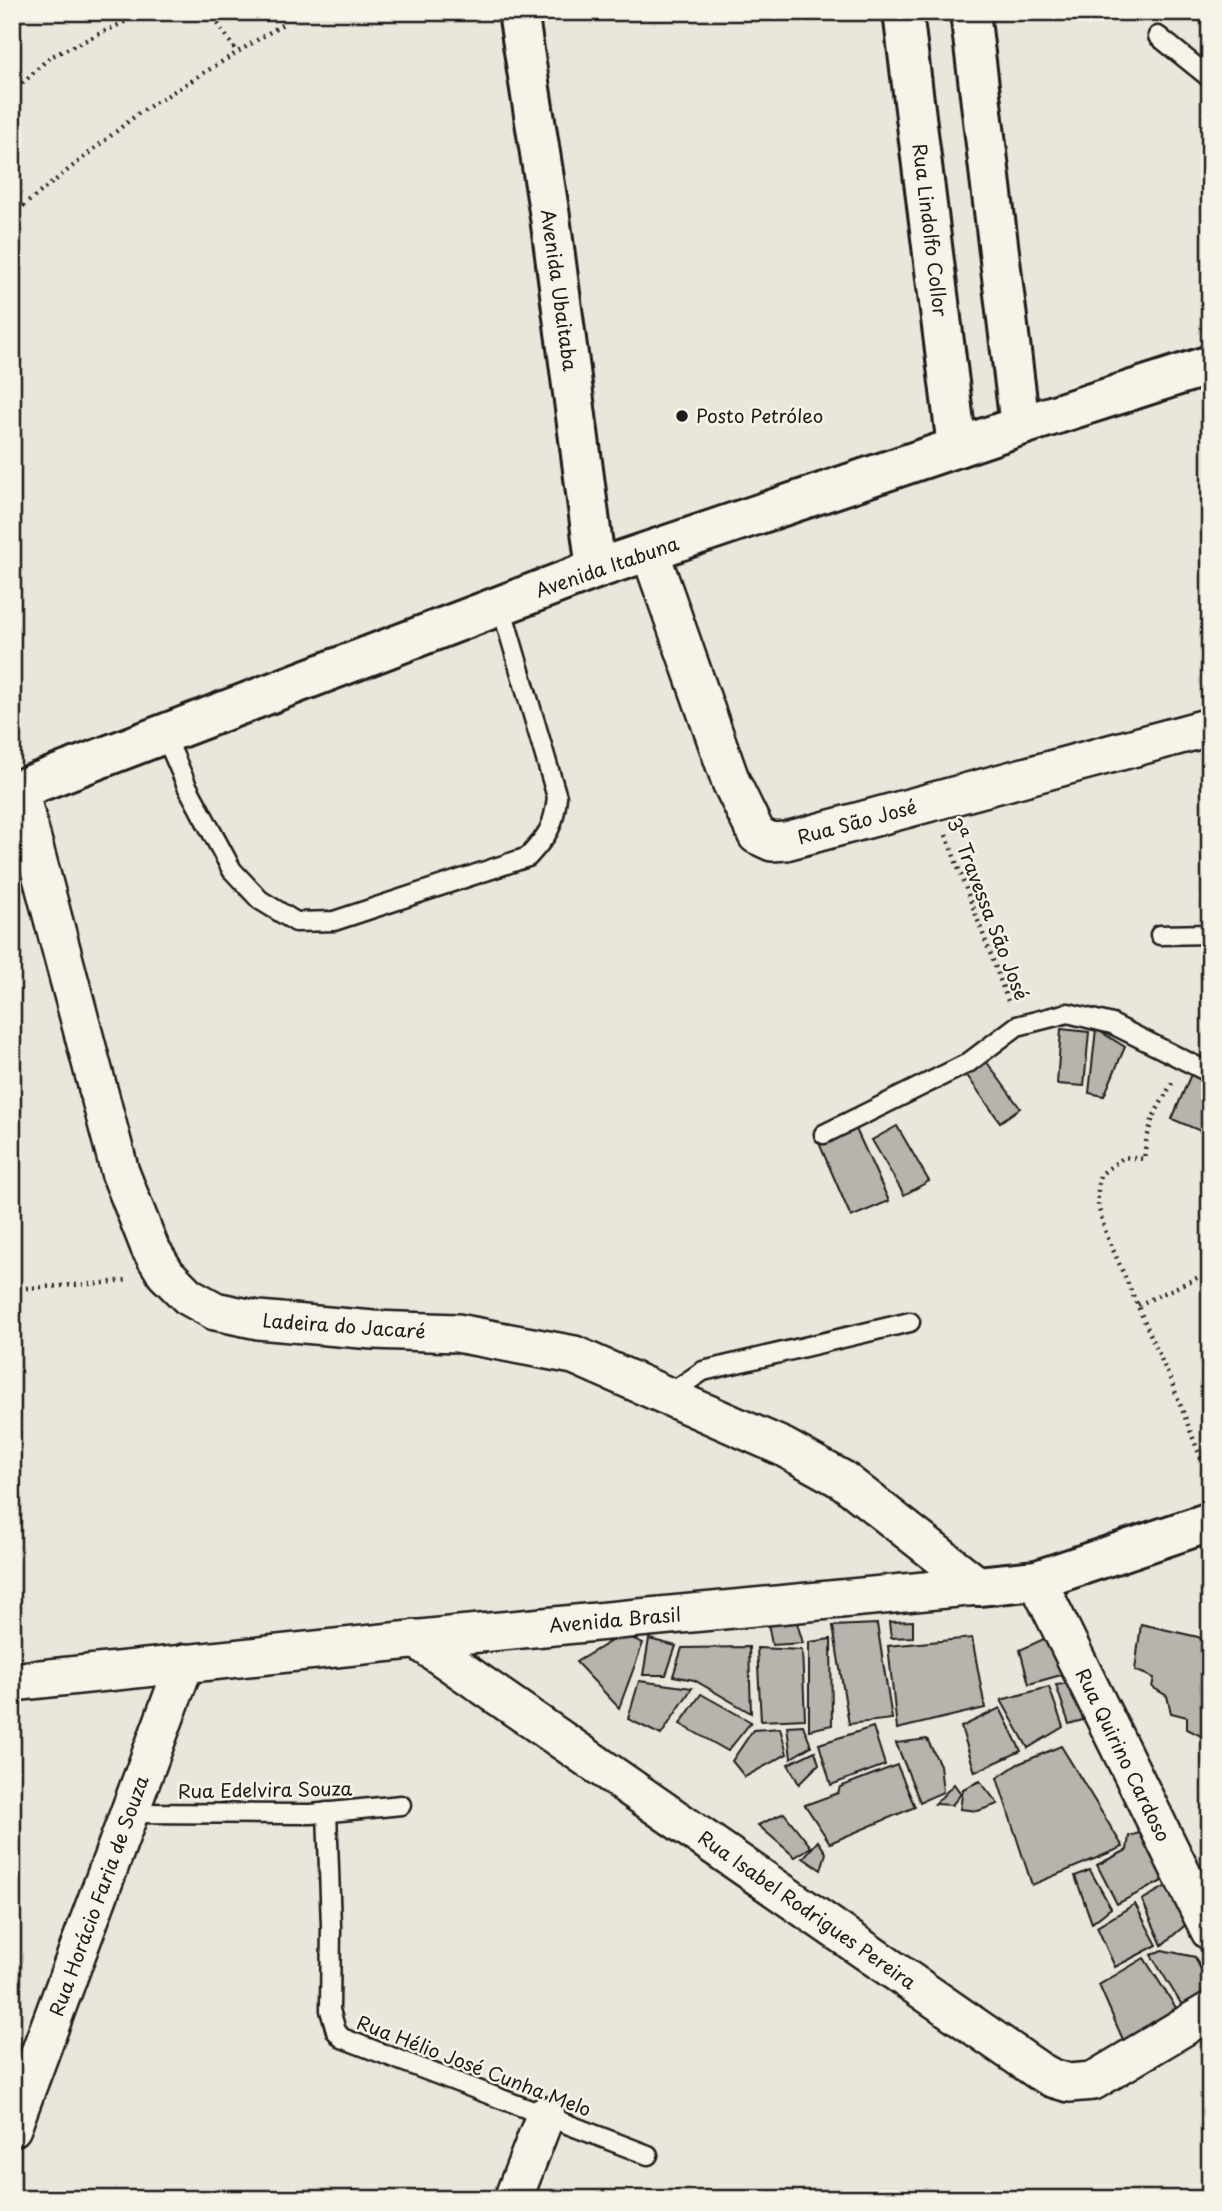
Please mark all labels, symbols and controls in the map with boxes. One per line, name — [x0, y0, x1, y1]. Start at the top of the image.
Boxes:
street label: Rua Lindolfo Collor — [906, 142, 956, 318]
street label: Avenida Ubaitaba — [535, 207, 585, 373]
place label: Posto Petróleo — [696, 401, 823, 429]
marker: Posto Petróleo — [674, 408, 690, 424]
street label: Avenida Itabuna — [531, 528, 682, 604]
street label: Rua São José — [794, 792, 920, 850]
street label: 3ª Travessa São José — [941, 813, 1037, 1004]
street label: Ladeira do Jacaré — [261, 1305, 427, 1345]
street label: Avenida Brasil — [548, 1599, 682, 1639]
street label: Rua Quirino Cardoso — [1070, 1663, 1178, 1846]
street label: Rua Horácio Faria de Souza — [41, 1771, 155, 2020]
street label: Rua Edelvira Souza — [177, 1773, 353, 1805]
street label: Rua Isabel Rodrigues Pereira — [693, 1823, 922, 1995]
street label: Rua Hélio José Cunha Melo — [353, 2007, 596, 2123]

